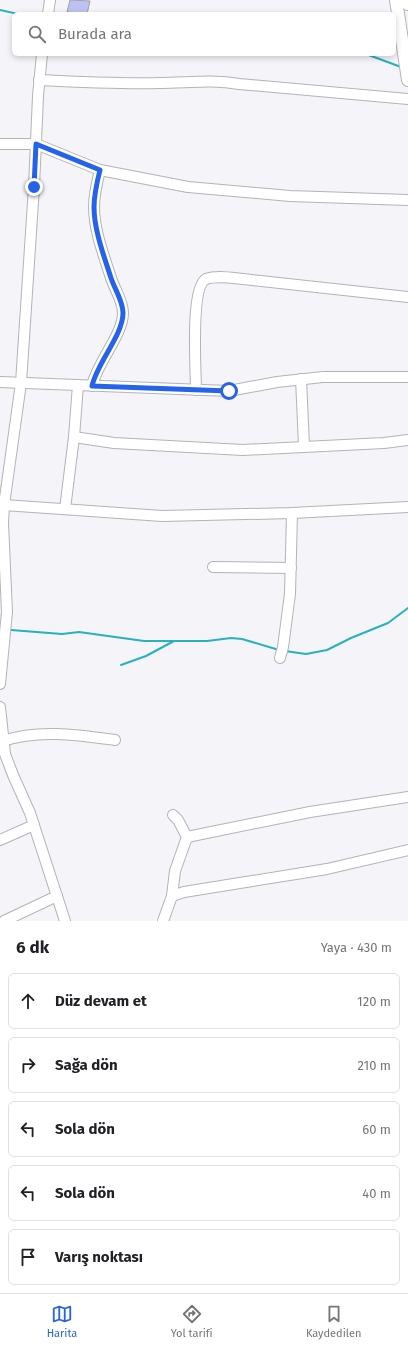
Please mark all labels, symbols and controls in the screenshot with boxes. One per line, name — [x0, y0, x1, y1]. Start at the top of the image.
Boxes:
search box — [12, 12, 396, 56]
icon: search — [26, 23, 48, 45]
text: Burada ara — [58, 25, 132, 43]
route end — [25, 178, 43, 196]
route start — [220, 382, 238, 400]
text: 6 dk — [16, 937, 49, 958]
text: Yaya · 430 m — [321, 940, 392, 955]
icon: ahead — [17, 990, 39, 1012]
text: Düz devam et — [55, 992, 147, 1010]
text: 120 m — [357, 994, 391, 1009]
icon: right — [17, 1054, 39, 1076]
text: Sağa dön — [55, 1056, 118, 1074]
text: 210 m — [357, 1058, 391, 1073]
icon: left — [17, 1118, 39, 1140]
text: Sola dön — [55, 1120, 115, 1138]
text: 60 m — [362, 1122, 391, 1137]
icon: left — [17, 1182, 39, 1204]
text: Sola dön — [55, 1184, 115, 1202]
text: 40 m — [362, 1186, 391, 1201]
icon: arrive — [17, 1246, 39, 1268]
text: Varış noktası — [55, 1248, 143, 1266]
tab: Harita — [47, 1303, 77, 1340]
tab: Yol tarifi — [171, 1303, 213, 1340]
tab: Kaydedilen — [306, 1303, 361, 1340]

